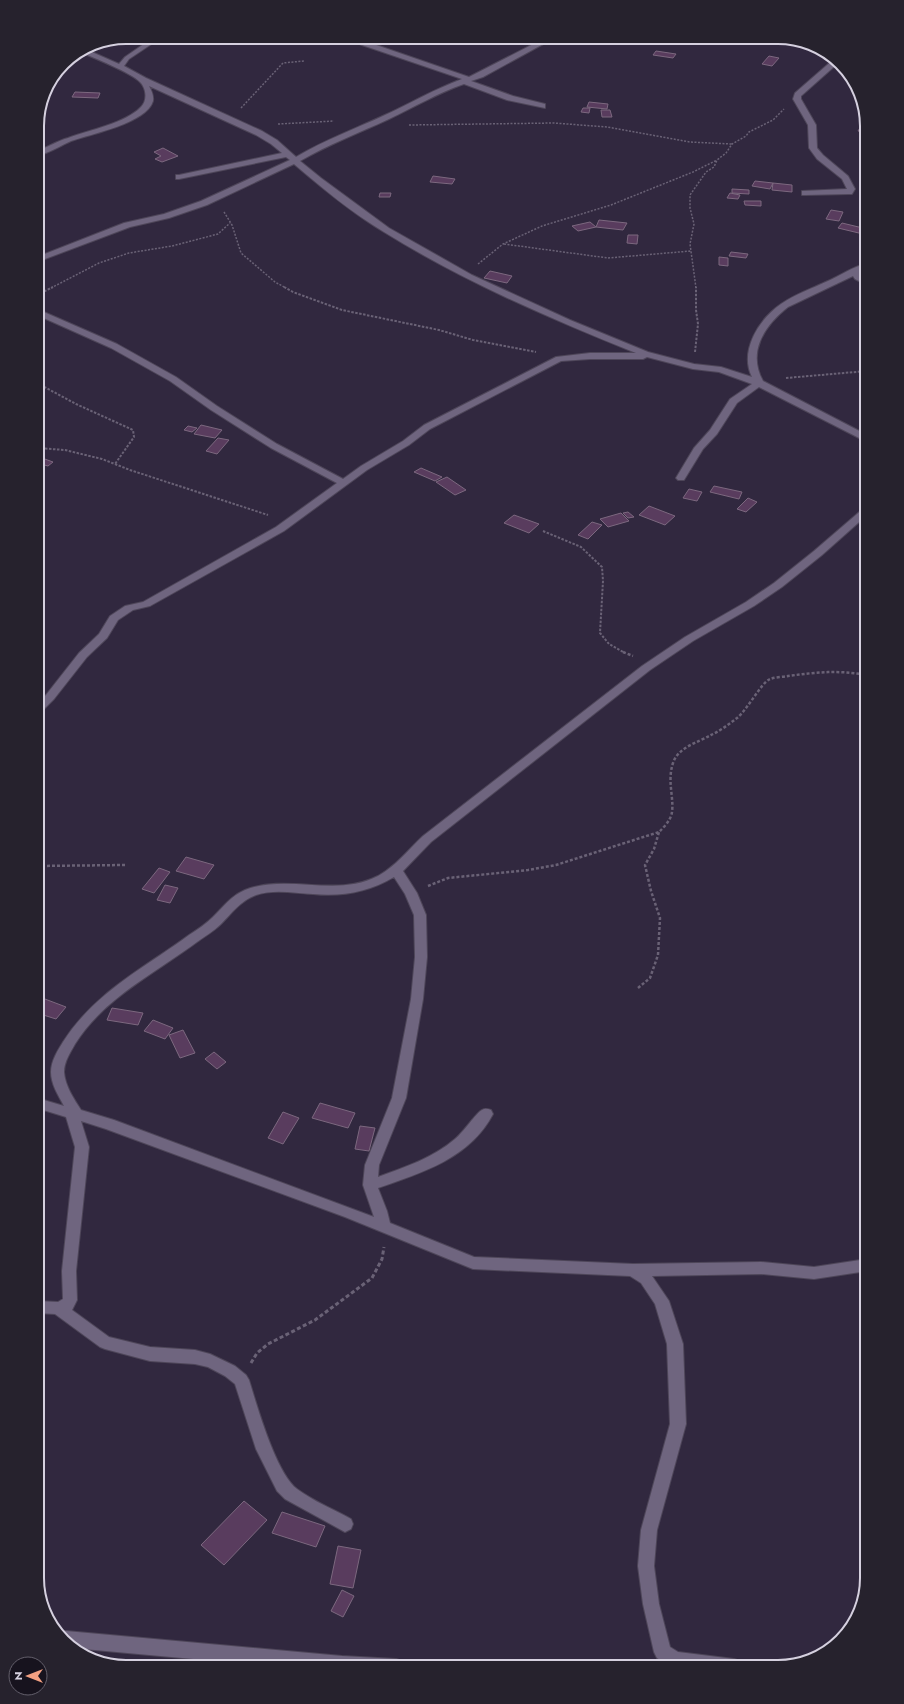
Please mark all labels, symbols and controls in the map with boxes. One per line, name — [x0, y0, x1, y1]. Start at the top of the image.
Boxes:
north arrow — [8, 1656, 48, 1696]
text: N — [10, 1672, 26, 1680]

